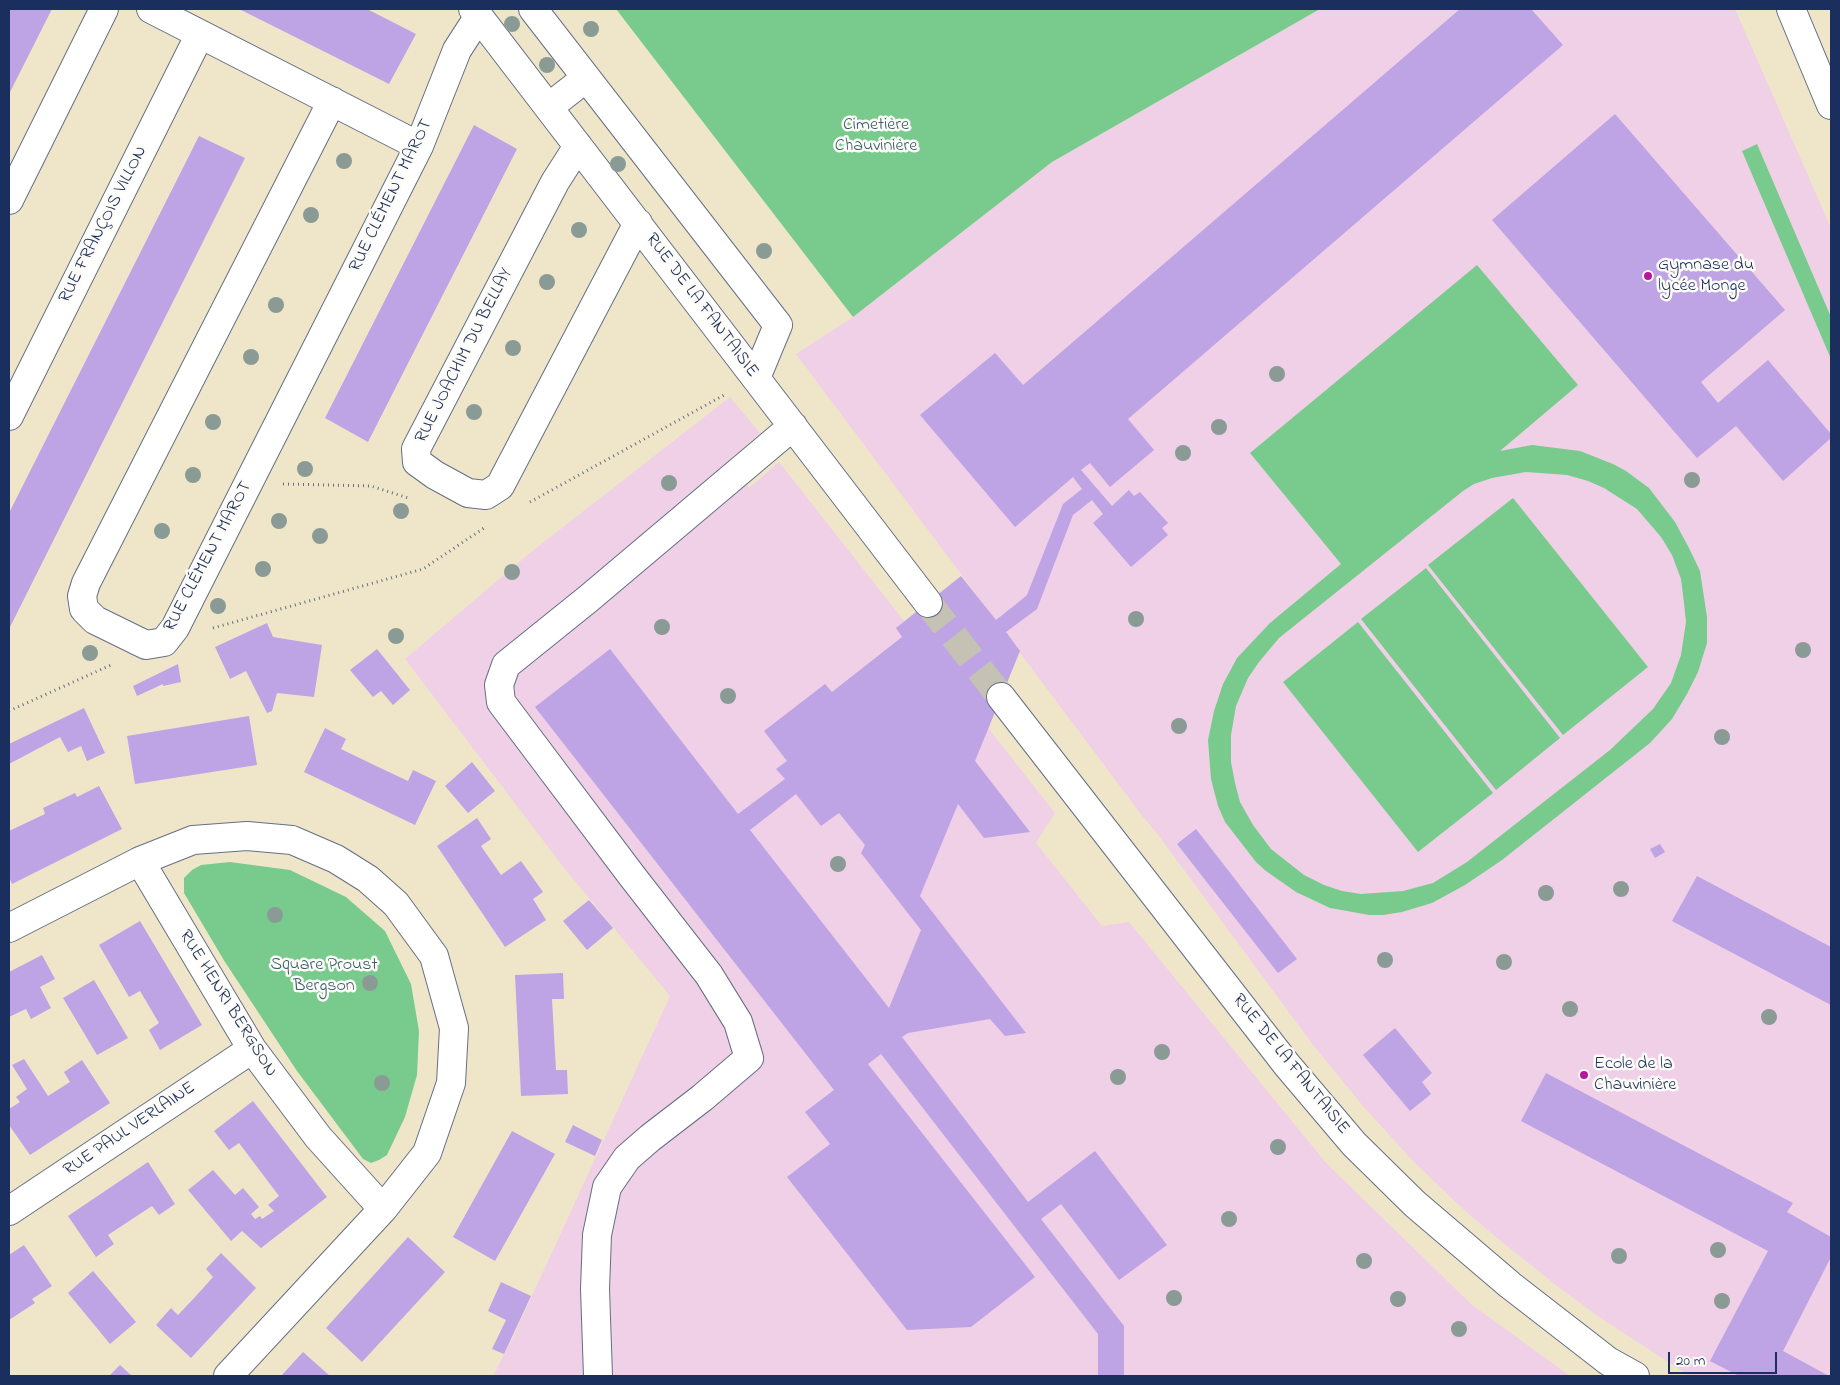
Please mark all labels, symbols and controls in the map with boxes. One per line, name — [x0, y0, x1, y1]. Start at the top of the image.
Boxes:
park label: Cimetière Chauvinière — [835, 115, 917, 158]
street label: RUE CLÉMENT MAROT — [346, 116, 438, 276]
street label: RUE FRANÇOIS VILLON — [55, 143, 153, 307]
street label: RUE DE LA FANTAISIE — [640, 230, 762, 382]
place label: Gymnase du lycée Monge — [1658, 255, 1754, 298]
street label: RUE JOACHIM DU BELLAY — [412, 265, 518, 447]
marker: Gymnase du lycée Monge — [1642, 270, 1654, 282]
street label: RUE CLÉMENT MAROT — [160, 478, 258, 636]
street label: RUE HENRI BERGSON — [173, 927, 281, 1081]
park label: Square Proust Bergson — [271, 955, 377, 998]
street label: RUE DE LA FANTAISIE — [1227, 990, 1353, 1140]
place label: Ecole de la Chauvinière — [1594, 1054, 1676, 1096]
marker: Ecole de la Chauvinière — [1578, 1069, 1590, 1081]
street label: RUE PAUL VERLAINE — [60, 1078, 200, 1182]
scale bar — [1670, 1342, 1779, 1374]
text: 20 m — [1676, 1350, 1705, 1372]

